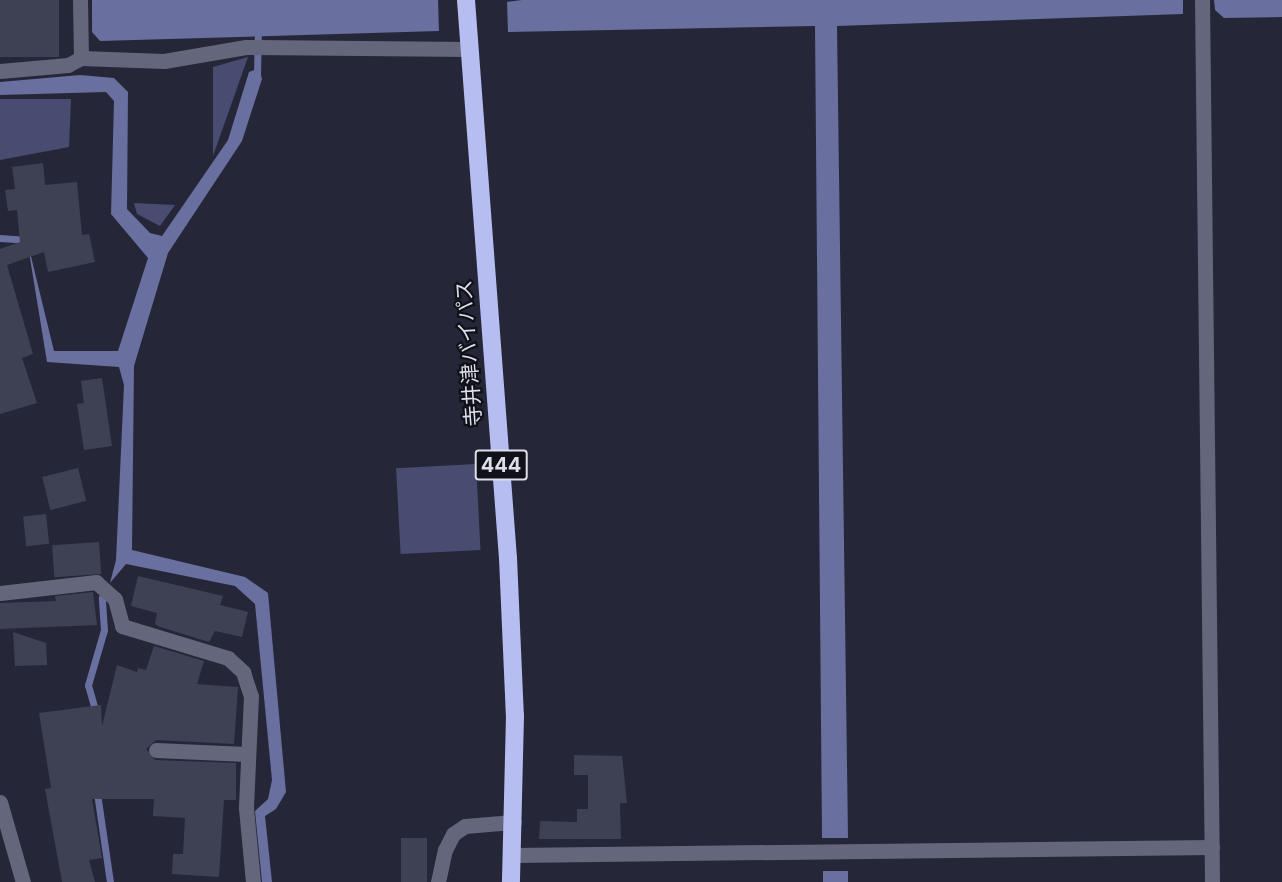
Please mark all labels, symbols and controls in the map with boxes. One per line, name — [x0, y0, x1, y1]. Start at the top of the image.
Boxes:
street label: 寺井津バイパス — [451, 279, 487, 427]
road number: 444 — [474, 448, 528, 482]

